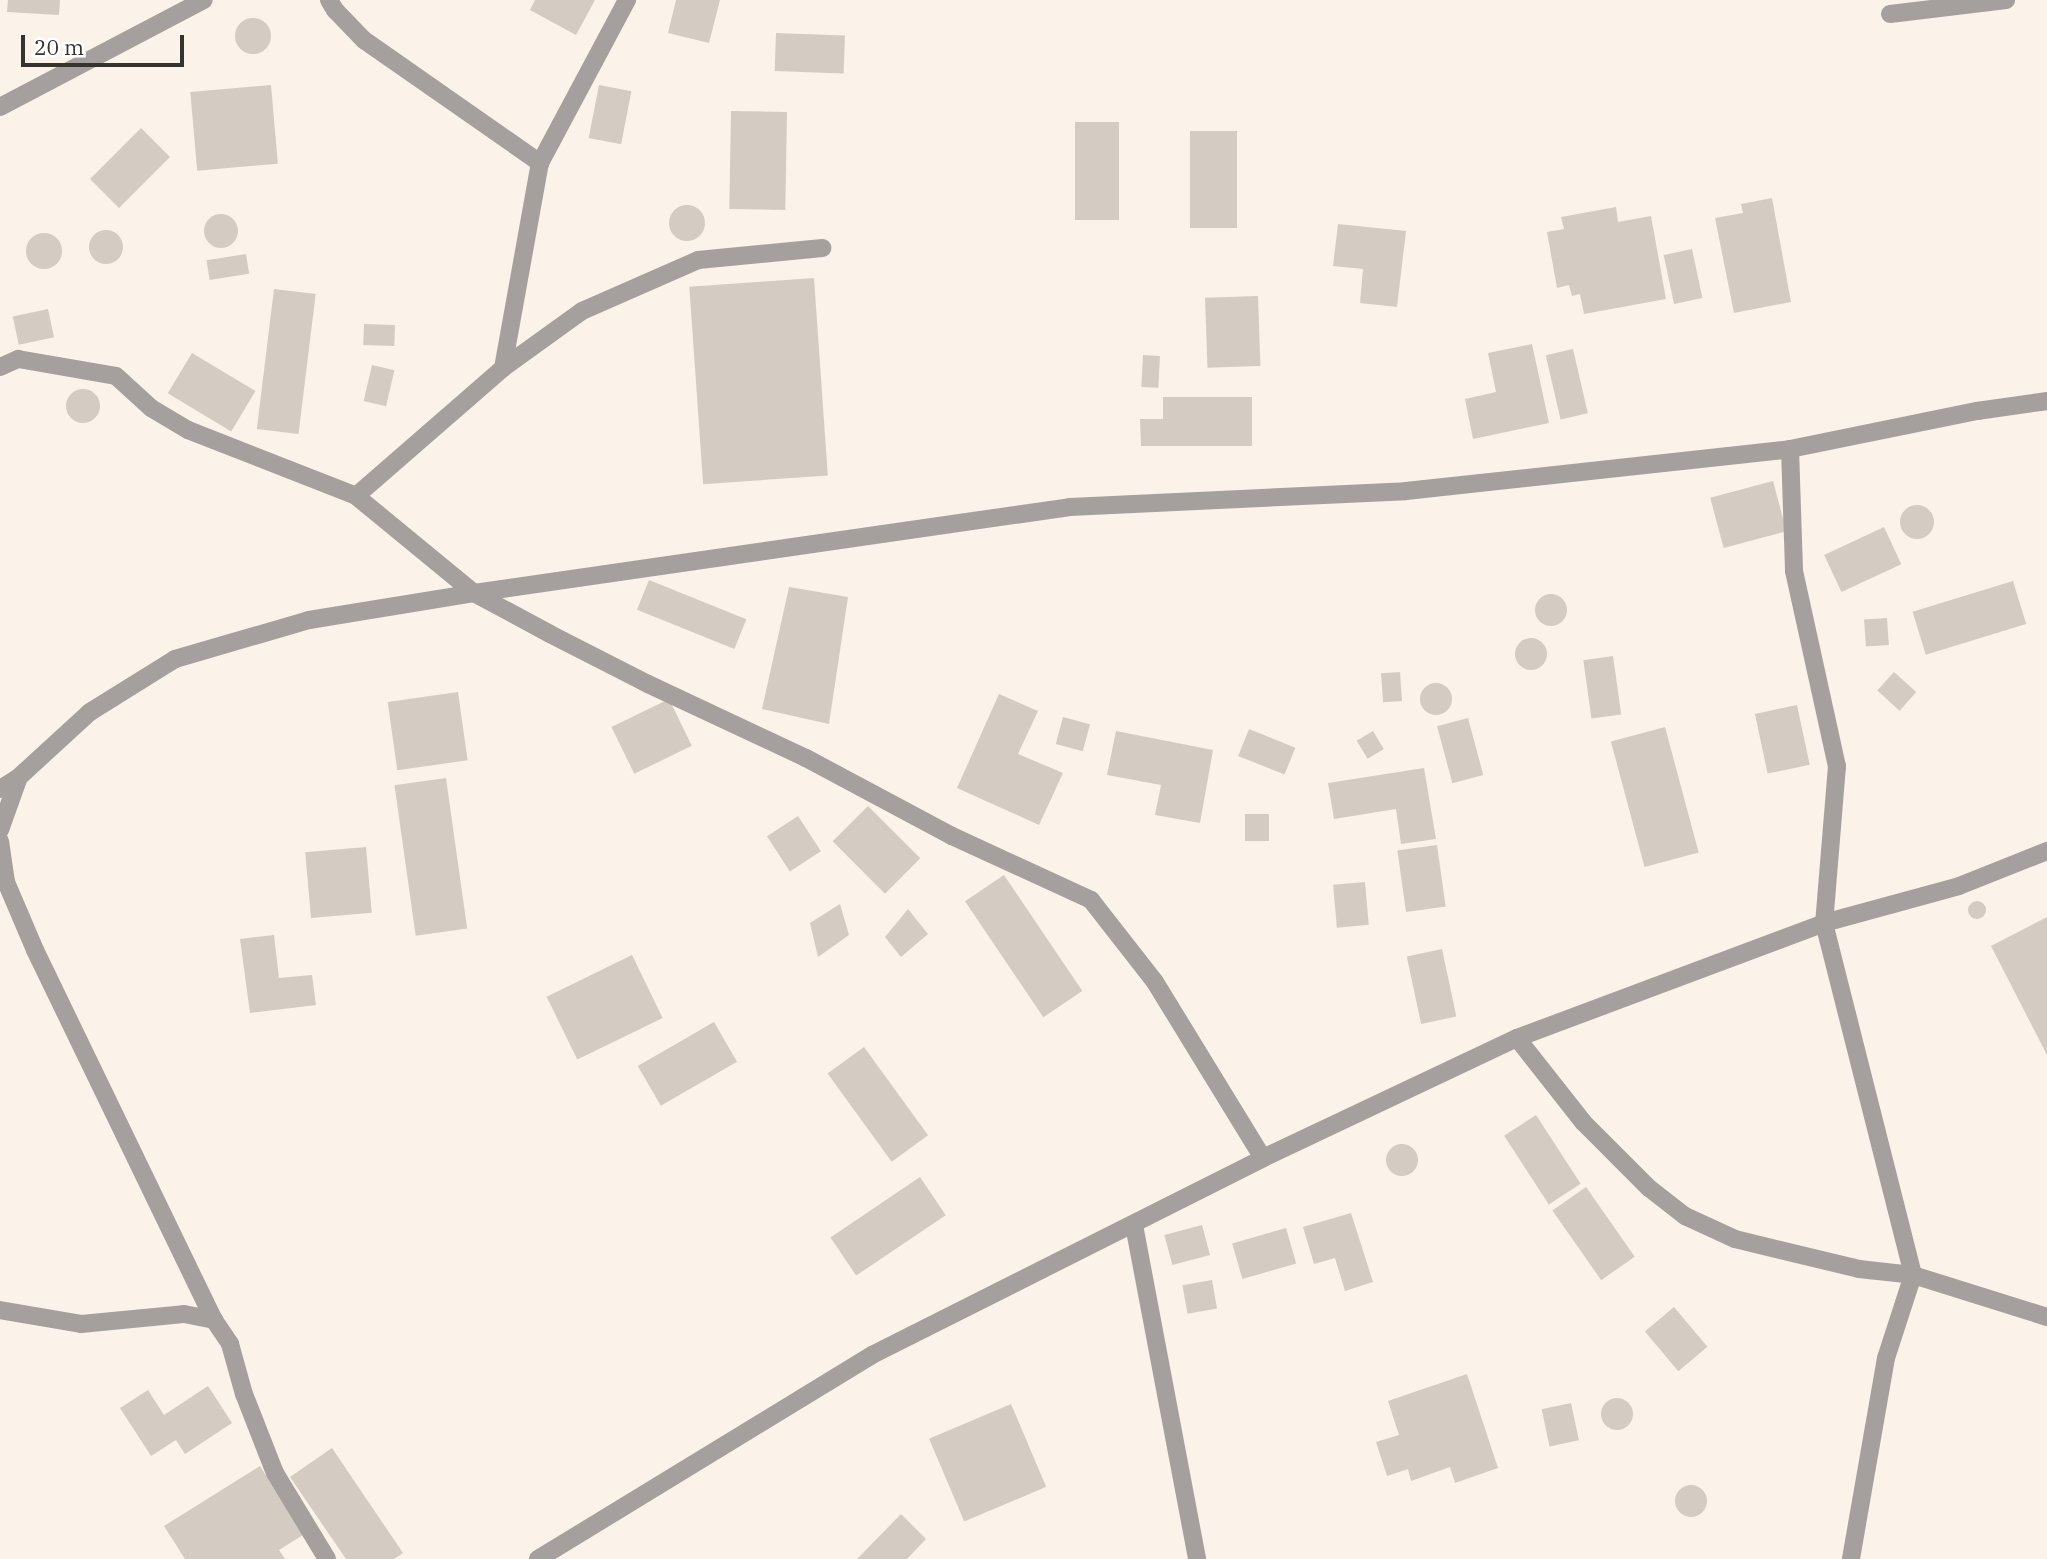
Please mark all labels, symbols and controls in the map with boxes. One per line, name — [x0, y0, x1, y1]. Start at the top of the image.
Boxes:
scale bar — [24, 21, 187, 65]
text: 20 m — [34, 33, 84, 61]

